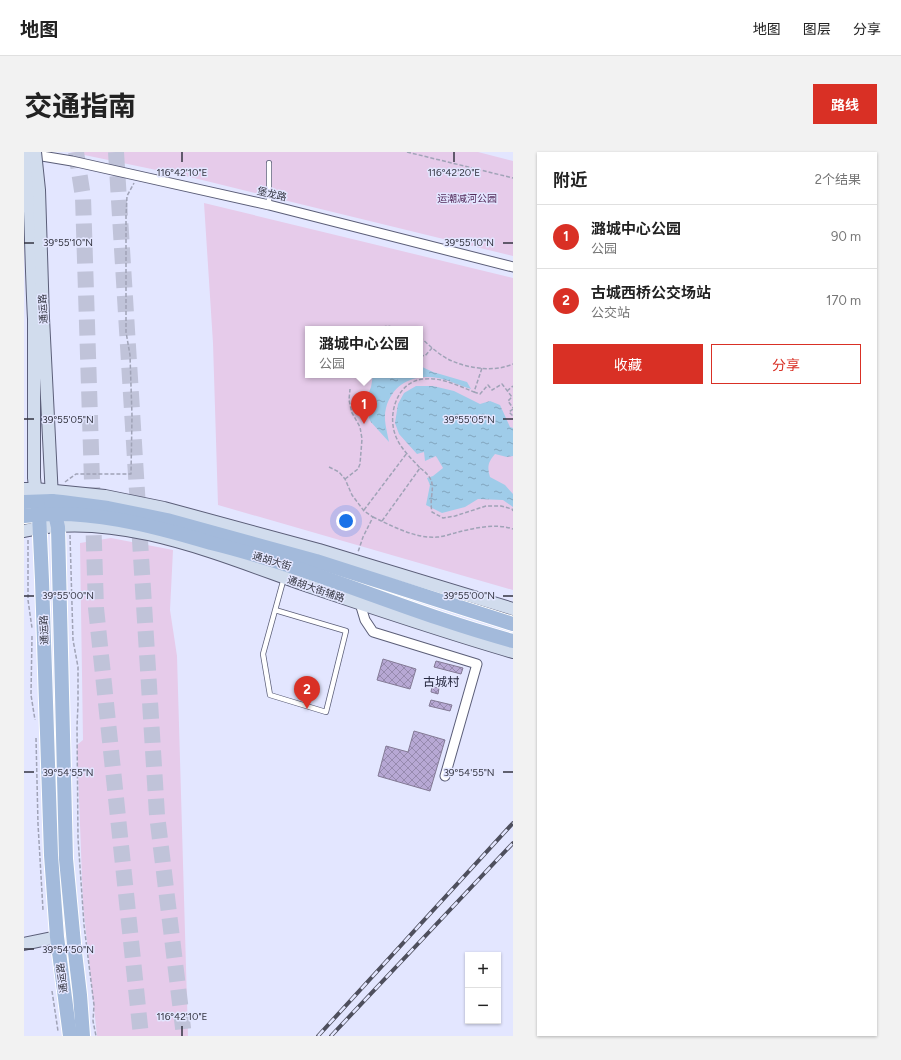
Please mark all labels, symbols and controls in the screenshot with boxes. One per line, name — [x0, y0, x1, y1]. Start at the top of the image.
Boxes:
text: 地图 — [20, 18, 58, 41]
text: 地图 — [753, 21, 781, 38]
text: 图层 — [803, 21, 831, 38]
text: 分享 — [853, 21, 881, 38]
button: 路线 — [813, 84, 877, 124]
text: 交通指南 — [24, 89, 136, 123]
text: 116°42'10"E — [156, 166, 208, 179]
text: 116°42'20"E — [428, 166, 480, 179]
text: 附近 — [553, 170, 587, 190]
text: 2个结果 — [815, 172, 861, 187]
street label: 堡龙路 — [256, 184, 288, 204]
park label: 运潮减河公园 — [437, 192, 497, 205]
text: 潞城中心公园 — [591, 220, 681, 238]
text: 1 — [563, 229, 569, 244]
text: 90 m — [831, 229, 861, 244]
text: 39°55'10"N — [43, 236, 93, 249]
text: 39°55'10"N — [444, 236, 494, 249]
text: 公园 — [591, 241, 617, 256]
text: 古城西桥公交场站 — [591, 284, 711, 302]
text: 2 — [562, 293, 570, 308]
text: 170 m — [826, 293, 861, 308]
street label: 通运路 — [36, 294, 50, 324]
text: 公交站 — [591, 305, 630, 320]
popup — [305, 326, 423, 378]
text: 潞城中心公园 — [319, 335, 409, 353]
button: 收藏 — [553, 344, 703, 384]
button: 分享 — [711, 344, 861, 384]
text: 公园 — [319, 356, 345, 371]
pin: 1 — [351, 391, 377, 424]
text: 39°55'05"N — [42, 413, 94, 426]
text: 39°55'05"N — [443, 413, 495, 426]
your location — [336, 511, 356, 531]
street label: 通胡大街 — [251, 549, 293, 573]
street label: 通胡大街辅路 — [286, 573, 346, 605]
text: 39°55'00"N — [42, 589, 94, 602]
text: 39°55'00"N — [443, 589, 495, 602]
street label: 通运路 — [37, 615, 51, 645]
district label: 古城村 — [423, 675, 460, 689]
pin: 2 — [294, 676, 320, 709]
text: 39°54'55"N — [42, 766, 94, 779]
text: 39°54'55"N — [443, 766, 495, 779]
text: 39°54'50"N — [42, 943, 94, 956]
map controls — [465, 952, 501, 1024]
button: + — [465, 952, 501, 988]
street label: 通运路 — [54, 962, 70, 994]
button: − — [465, 988, 501, 1024]
text: 116°42'10"E — [156, 1010, 208, 1023]

